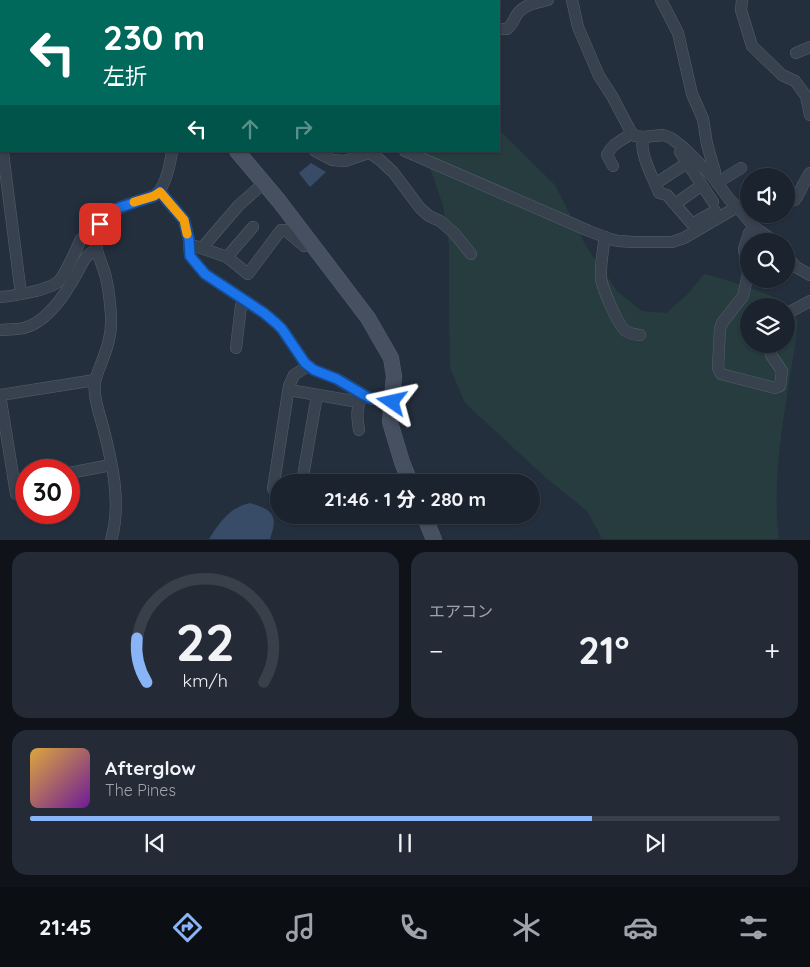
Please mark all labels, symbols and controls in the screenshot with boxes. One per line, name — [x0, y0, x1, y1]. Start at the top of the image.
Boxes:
text: 230 m — [103, 15, 205, 59]
icon: left — [20, 20, 85, 85]
text: 左折 — [103, 62, 147, 90]
icon: left — [183, 115, 211, 143]
icon: ahead — [236, 115, 264, 143]
icon: right — [289, 115, 317, 143]
map controls — [740, 168, 795, 353]
button: sound — [740, 168, 795, 223]
pin — [79, 203, 121, 245]
icon: arrive — [86, 210, 114, 238]
button: search — [740, 233, 795, 288]
button: layers — [740, 298, 795, 353]
position arrow — [365, 375, 417, 427]
speed limit sign: 30 — [15, 459, 80, 524]
text: 21:46 · 1 分 · 280 m — [324, 487, 486, 511]
text: エアコン — [429, 601, 493, 621]
text: 22 — [176, 609, 235, 674]
text: 21° — [578, 626, 630, 674]
text: − — [429, 633, 444, 668]
text: + — [764, 633, 780, 668]
text: km/h — [183, 669, 228, 691]
text: Afterglow — [105, 756, 196, 780]
text: The Pines — [105, 780, 176, 800]
icon: previous — [141, 829, 169, 857]
icon: pause — [391, 829, 419, 857]
icon: next — [641, 829, 669, 857]
icon: directions — [170, 910, 205, 945]
icon: music — [283, 910, 318, 945]
icon: phone — [396, 910, 431, 945]
icon: climate — [509, 910, 544, 945]
icon: car — [623, 910, 658, 945]
icon: filters — [736, 910, 771, 945]
text: 21:45 — [39, 913, 92, 941]

